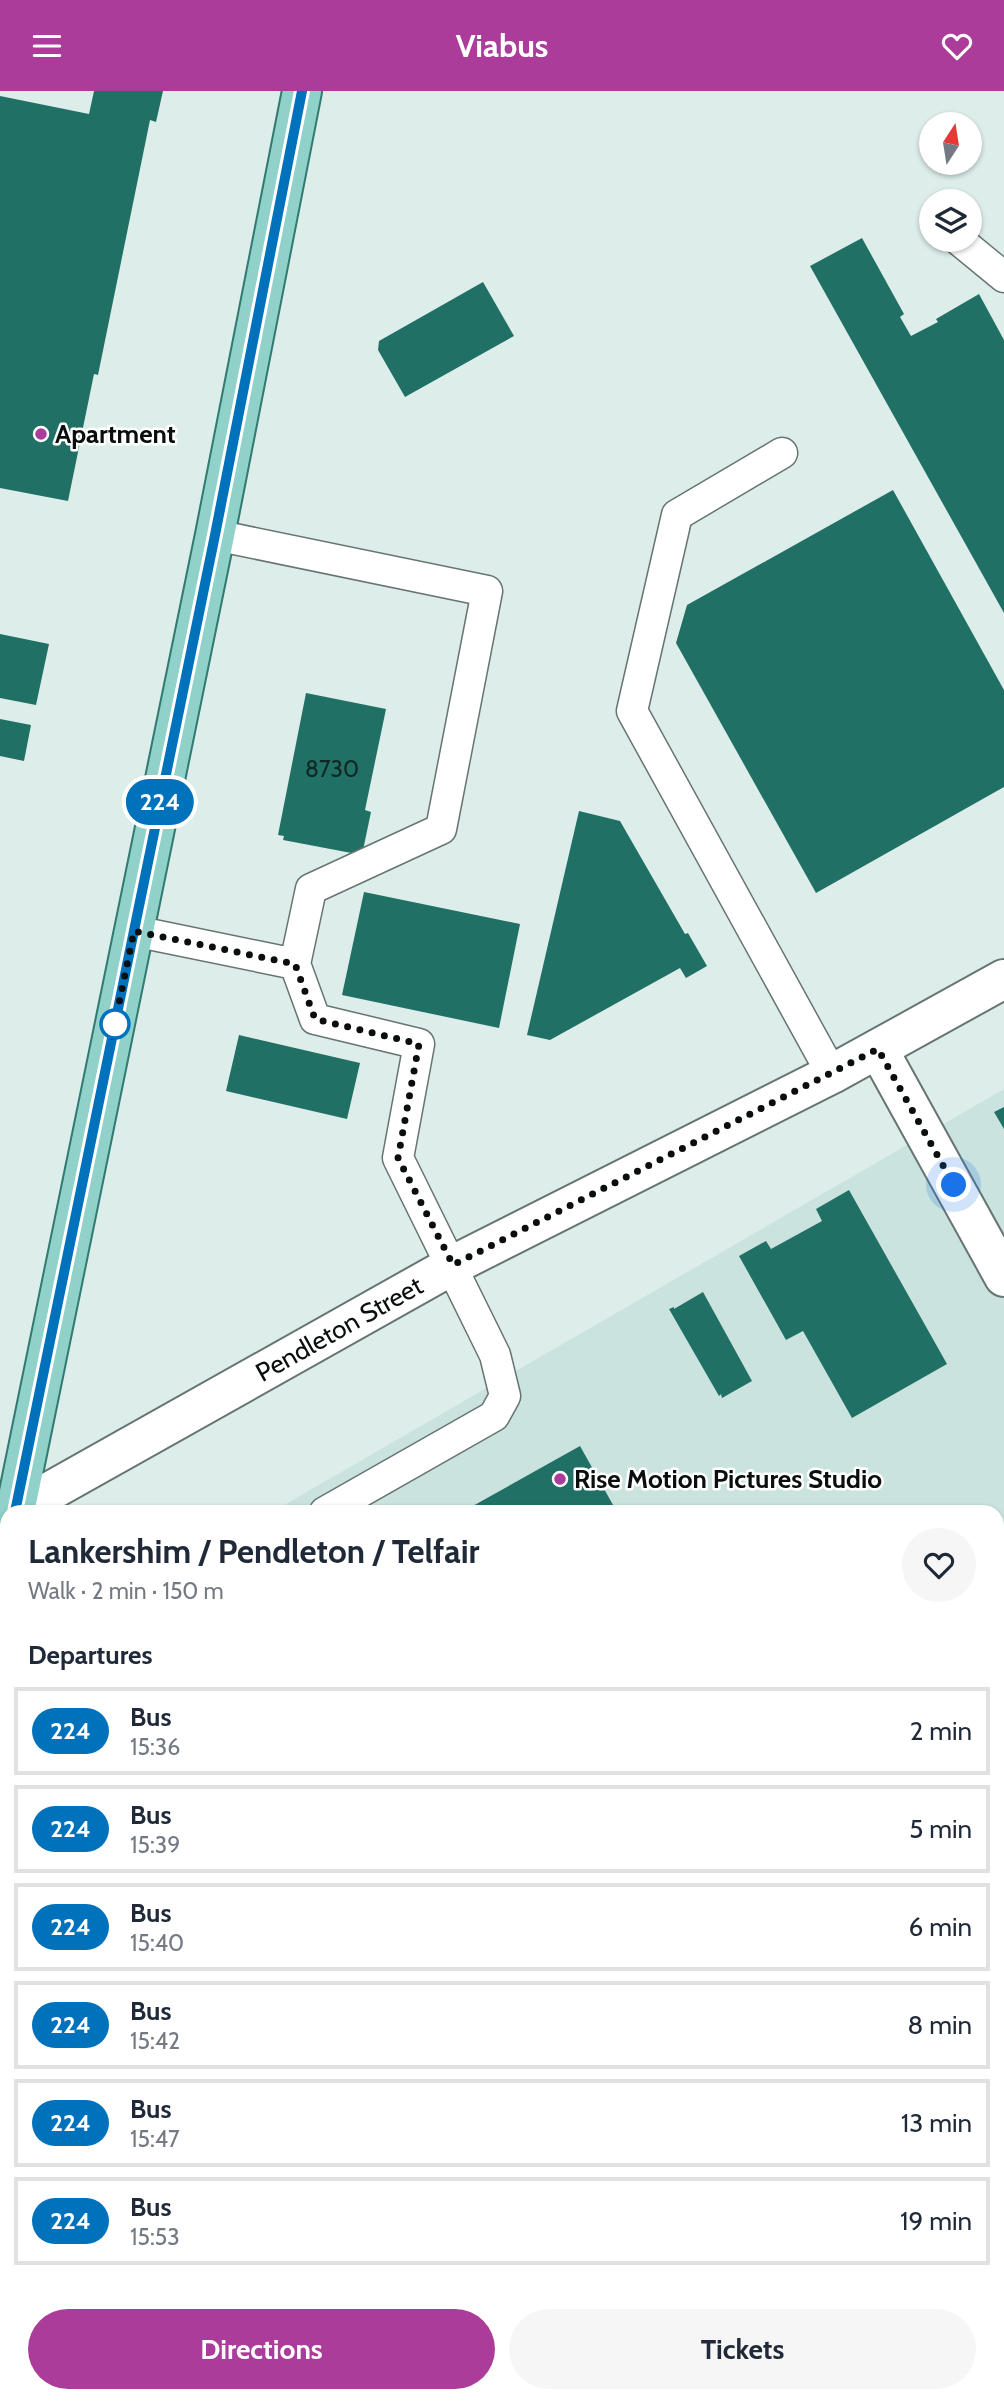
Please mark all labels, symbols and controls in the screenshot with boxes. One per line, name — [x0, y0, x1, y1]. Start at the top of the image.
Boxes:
text: Viabus — [456, 26, 548, 65]
icon: menu — [28, 27, 66, 65]
icon: heart — [938, 27, 976, 65]
north arrow — [919, 112, 982, 175]
map controls — [919, 112, 982, 252]
button: layers — [919, 189, 982, 252]
place label: Apartment — [55, 418, 176, 450]
marker: Apartment — [33, 426, 49, 442]
house number: 8730 — [305, 755, 359, 783]
line badge: 224 — [120, 779, 200, 825]
text: 224 — [140, 787, 180, 816]
unlabelled marker — [100, 1009, 130, 1039]
your location — [936, 1167, 971, 1202]
street label: Pendleton Street — [250, 1269, 428, 1388]
place label: Rise Motion Pictures Studio — [574, 1463, 882, 1495]
marker: Rise Motion Pictures Studio — [552, 1471, 568, 1487]
button: heart — [902, 1528, 976, 1602]
text: Lankershim / Pendleton / Telfair — [28, 1531, 479, 1571]
text: Walk · 2 min · 150 m — [28, 1577, 224, 1605]
text: Departures — [28, 1639, 152, 1671]
text: Bus — [130, 1701, 171, 1733]
text: 2 min — [910, 1715, 972, 1747]
text: 224 — [50, 1716, 91, 1745]
text: 15:36 — [130, 1733, 180, 1761]
text: Bus — [130, 1799, 171, 1831]
text: 5 min — [909, 1813, 972, 1845]
text: 224 — [50, 1814, 91, 1843]
text: 15:39 — [130, 1831, 180, 1859]
text: Bus — [130, 1897, 171, 1929]
text: 6 min — [909, 1911, 972, 1943]
text: 224 — [50, 1912, 91, 1941]
text: 15:40 — [130, 1929, 184, 1957]
text: Bus — [130, 1995, 171, 2027]
text: 8 min — [908, 2009, 972, 2041]
text: 224 — [50, 2010, 91, 2039]
text: 15:42 — [130, 2027, 180, 2055]
text: Bus — [130, 2093, 171, 2125]
text: 13 min — [901, 2107, 972, 2139]
text: 224 — [50, 2108, 91, 2137]
text: 15:47 — [130, 2125, 180, 2153]
text: Bus — [130, 2191, 171, 2223]
text: 19 min — [900, 2205, 972, 2237]
text: 224 — [50, 2206, 91, 2235]
text: 15:53 — [130, 2223, 180, 2251]
button: Directions — [28, 2309, 495, 2389]
button: Tickets — [509, 2309, 976, 2389]

